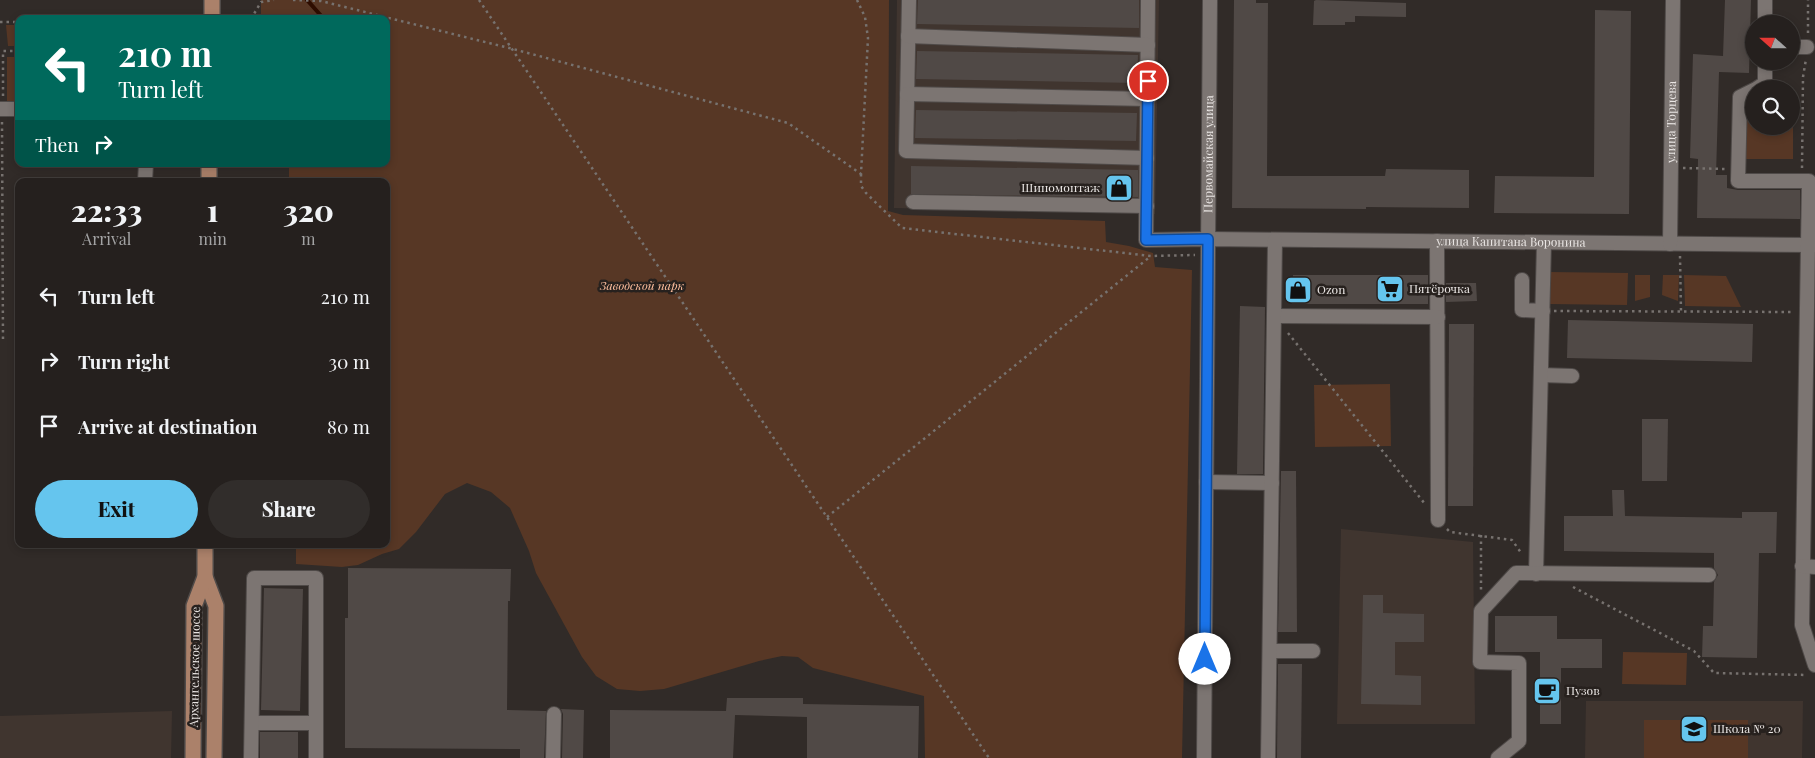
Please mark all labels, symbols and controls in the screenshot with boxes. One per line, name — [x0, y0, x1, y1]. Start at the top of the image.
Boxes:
north arrow — [1745, 15, 1800, 70]
map controls — [1745, 15, 1800, 135]
text: 210 m — [118, 29, 212, 76]
icon: left — [35, 35, 100, 100]
pin — [1127, 60, 1169, 102]
icon: arrive — [1134, 67, 1162, 95]
text: Turn left — [118, 74, 203, 104]
button: search — [1745, 80, 1800, 135]
street label: улица Торцева — [1662, 81, 1679, 164]
street label: Первомайская улица — [1199, 95, 1216, 213]
icon: right — [89, 130, 117, 158]
text: Then — [35, 131, 79, 157]
shop icon: Шиномонтаж — [1104, 173, 1134, 203]
place label: Шиномонтаж — [1021, 179, 1100, 195]
text: 22:33 — [71, 190, 142, 230]
text: 1 — [207, 190, 218, 230]
text: 320 — [283, 190, 334, 230]
text: Arrival — [82, 228, 131, 249]
text: min — [198, 228, 227, 249]
text: m — [301, 228, 316, 249]
street label: улица Капитана Воронина — [1435, 232, 1586, 250]
supermarket icon: Пятёрочка — [1375, 274, 1405, 304]
shop icon: Ozon — [1283, 275, 1313, 305]
park label: Заводской парк — [599, 277, 685, 293]
place label: Пятёрочка — [1409, 280, 1470, 296]
place label: Ozon — [1317, 281, 1345, 297]
icon: left — [35, 282, 63, 310]
text: Turn left — [78, 283, 155, 309]
text: 210 m — [321, 283, 370, 309]
icon: right — [35, 347, 63, 375]
text: Turn right — [78, 348, 170, 374]
text: 30 m — [328, 348, 370, 374]
icon: arrive — [35, 412, 63, 440]
text: Arrive at destination — [78, 413, 258, 439]
text: 80 m — [327, 413, 370, 439]
button: Exit — [35, 480, 198, 538]
button: Share — [208, 480, 370, 538]
street label: Архангельское шоссе — [185, 606, 203, 729]
position arrow — [1178, 632, 1230, 684]
cafe icon: Пузов — [1532, 676, 1562, 706]
place label: Пузов — [1566, 682, 1600, 698]
school or university icon: Школа № 20 — [1679, 714, 1709, 744]
place label: Школа № 20 — [1713, 720, 1781, 736]

